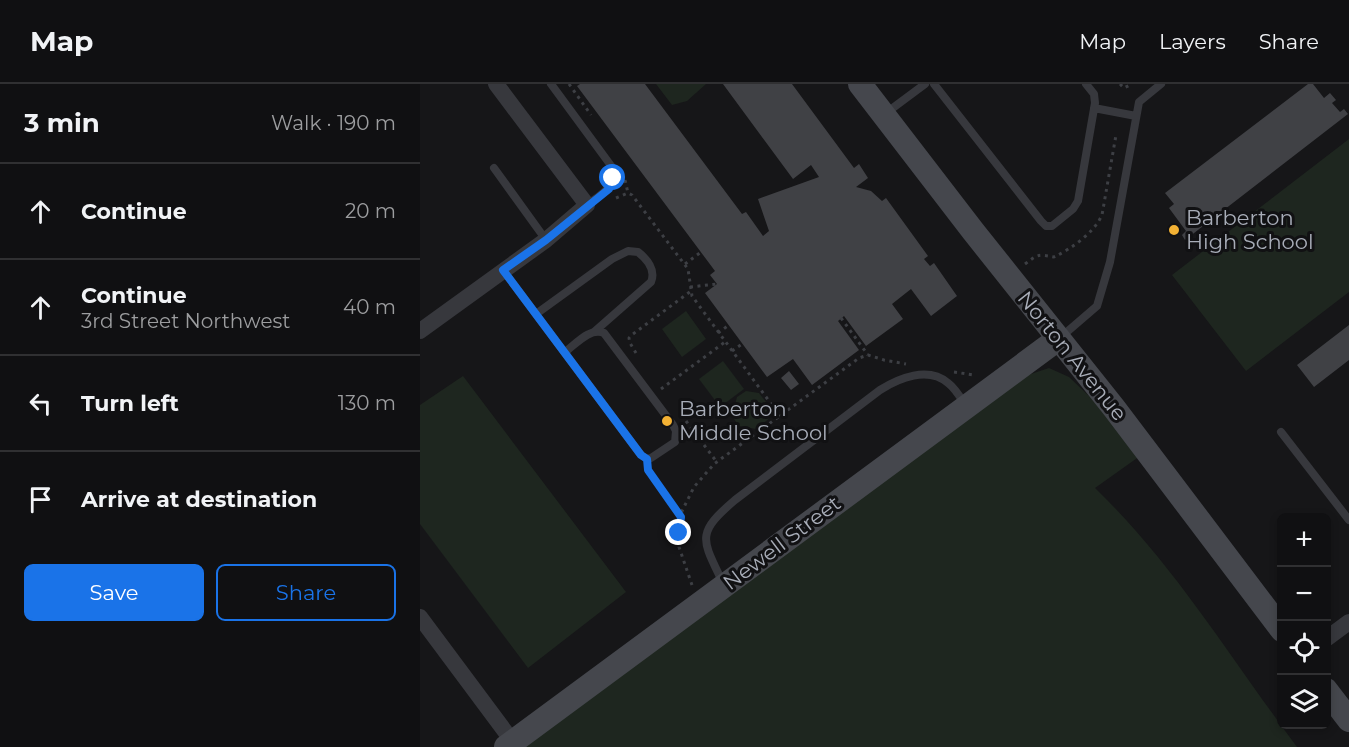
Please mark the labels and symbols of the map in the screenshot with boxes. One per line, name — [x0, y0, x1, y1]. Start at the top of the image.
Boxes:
route start — [599, 164, 625, 190]
place label: Barberton High School — [1186, 205, 1314, 254]
marker: Barberton High School — [1167, 223, 1181, 237]
street label: Norton Avenue — [1013, 286, 1132, 425]
place label: Barberton Middle School — [679, 396, 828, 445]
marker: Barberton Middle School — [660, 414, 674, 428]
street label: Newell Street — [718, 490, 845, 595]
route end — [665, 519, 691, 545]

